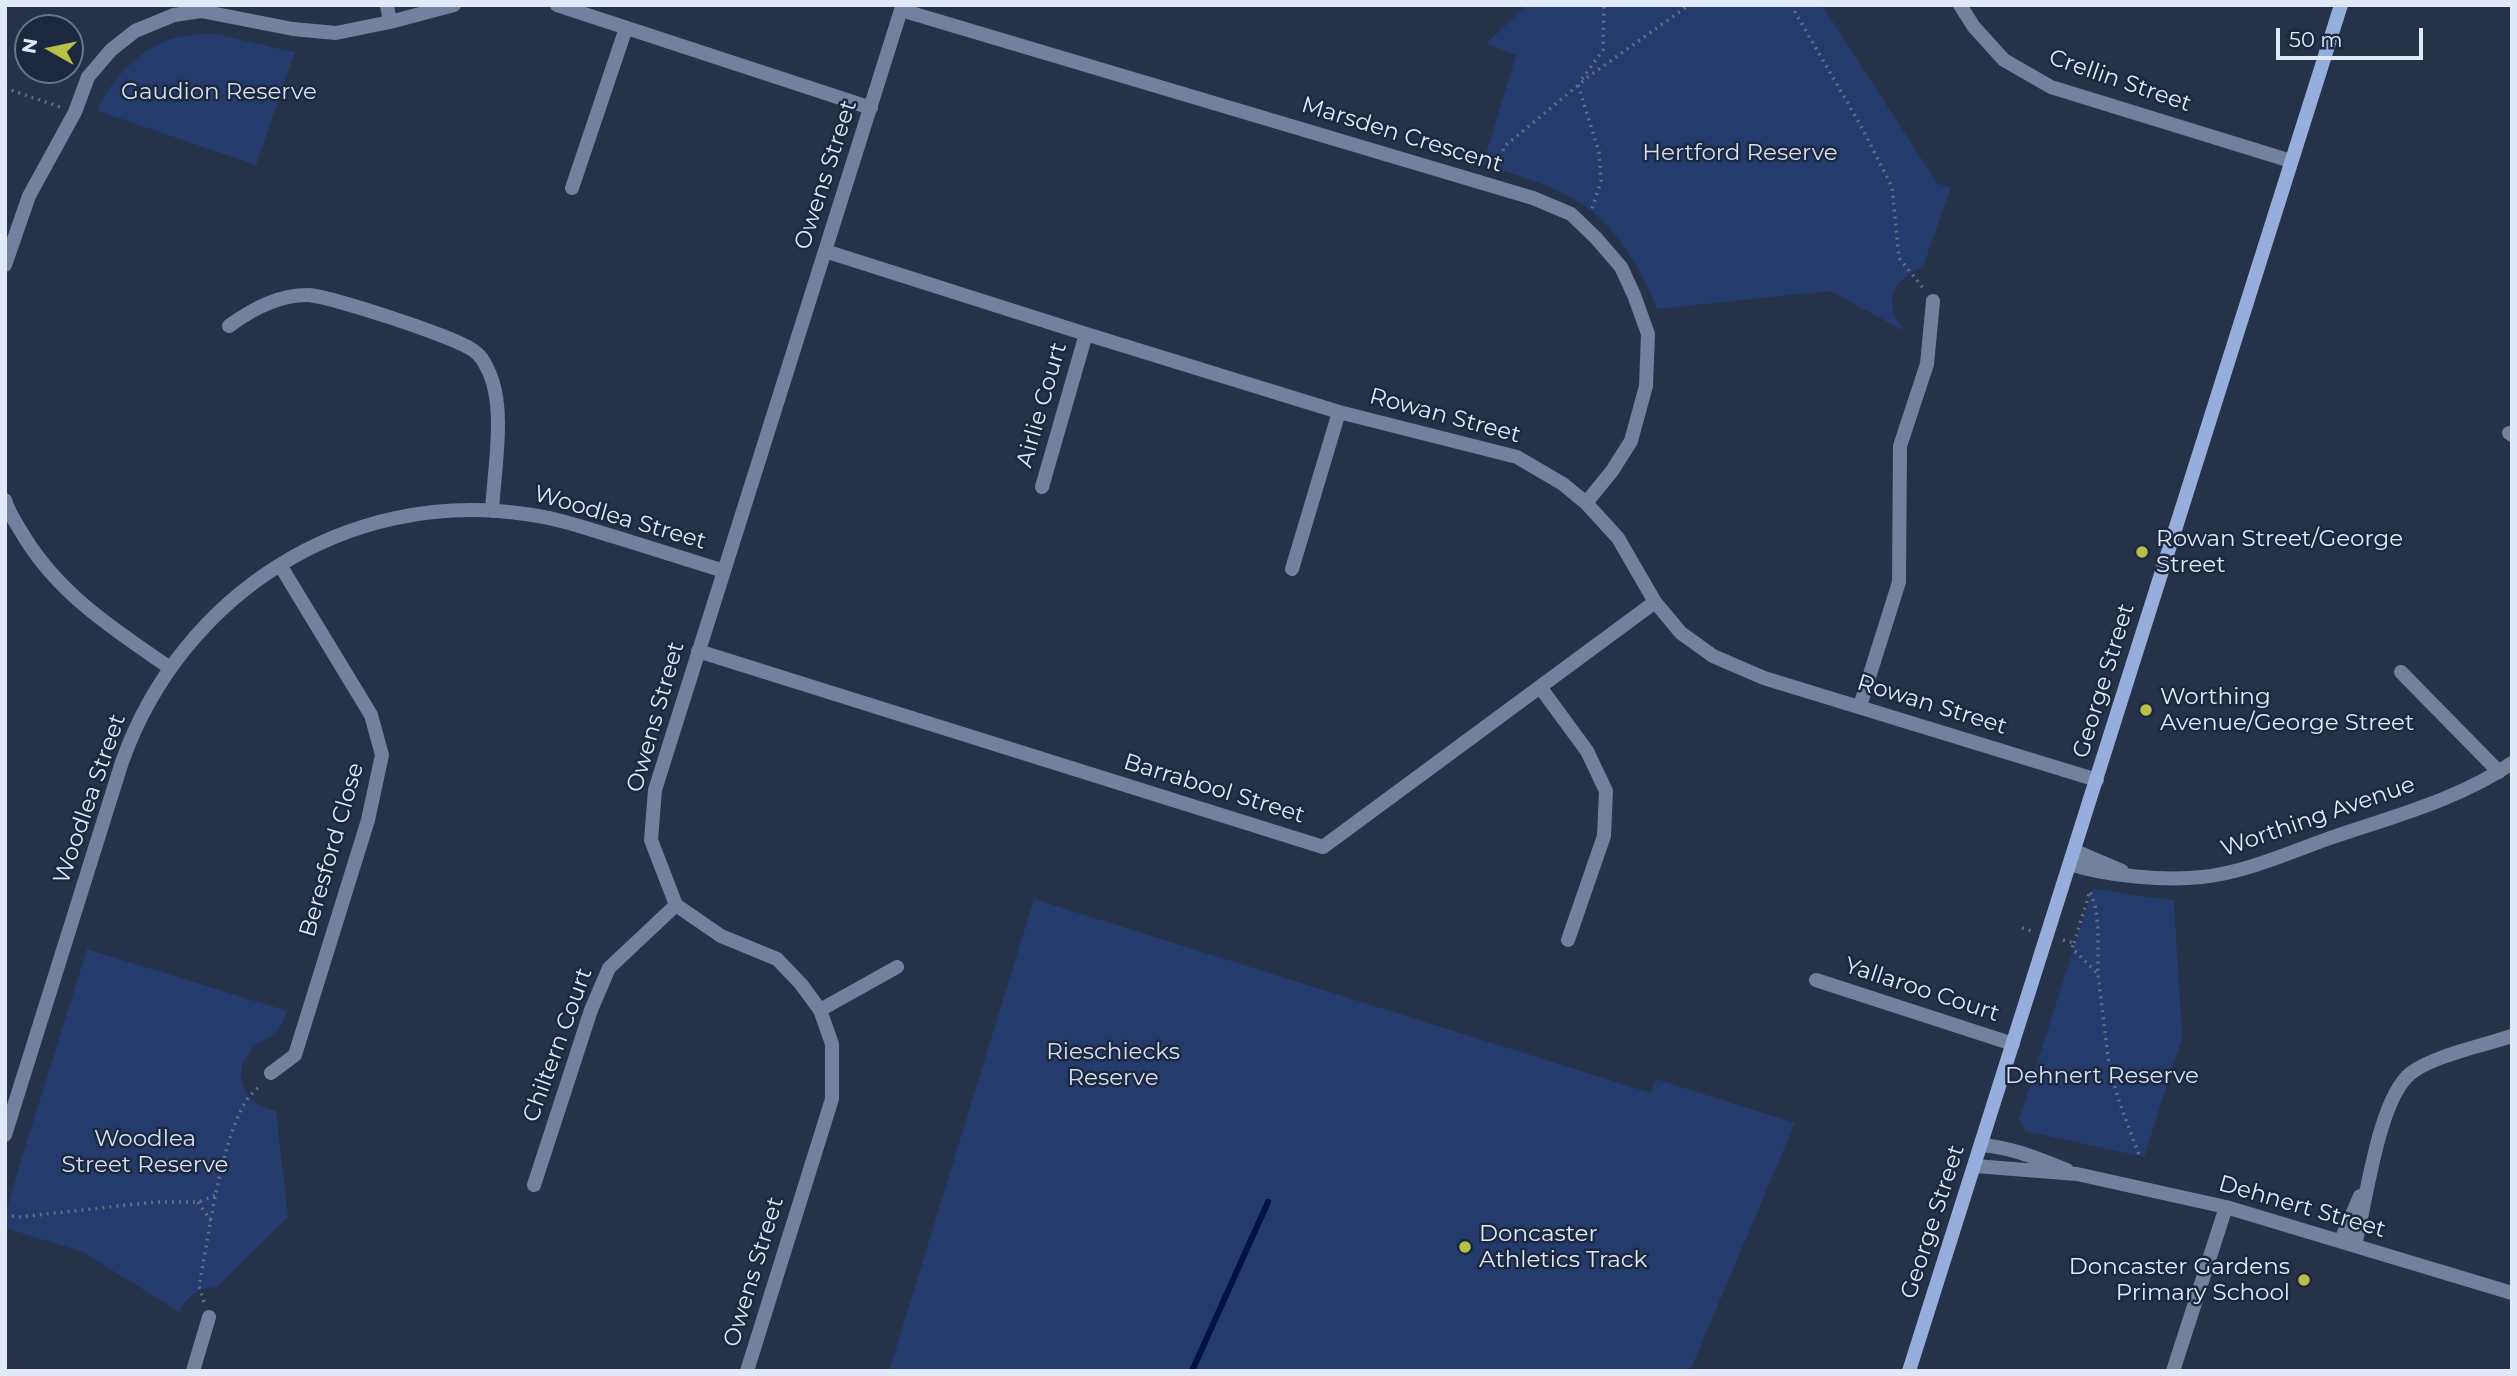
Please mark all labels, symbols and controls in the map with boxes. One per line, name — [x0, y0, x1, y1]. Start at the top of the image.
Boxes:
north arrow — [14, 14, 84, 84]
scale bar — [2279, 14, 2426, 58]
text: 50 m — [2289, 27, 2343, 52]
text: N — [17, 37, 42, 55]
street label: Crellin Street — [2045, 44, 2195, 118]
park label: Gaudion Reserve — [121, 78, 317, 106]
street label: Marsden Crescent — [1298, 91, 1506, 179]
street label: Owens Street — [789, 97, 863, 253]
park label: Hertford Reserve — [1642, 139, 1838, 167]
street label: Airlie Court — [1011, 339, 1073, 471]
street label: Rowan Street — [1366, 383, 1524, 449]
street label: Woodlea Street — [531, 480, 709, 556]
place label: Rowan Street/George Street — [2156, 525, 2403, 579]
marker: Rowan Street/George Street — [2134, 544, 2150, 560]
street label: George Street — [2067, 600, 2141, 762]
street label: Owens Street — [621, 639, 691, 795]
street label: Rowan Street — [1854, 669, 2010, 741]
place label: Worthing Avenue/George Street — [2160, 683, 2414, 737]
marker: Worthing Avenue/George Street — [2138, 702, 2154, 718]
street label: Woodlea Street — [48, 711, 132, 887]
street label: Barrabool Street — [1120, 748, 1308, 830]
street label: Beresford Close — [294, 760, 370, 940]
street label: Worthing Avenue — [2217, 771, 2419, 863]
street label: Yallaroo Court — [1841, 952, 2003, 1028]
street label: Chiltern Court — [517, 964, 599, 1126]
park label: Rieschiecks Reserve — [1046, 1038, 1180, 1092]
park label: Dehnert Reserve — [2005, 1062, 2199, 1090]
park label: Woodlea Street Reserve — [62, 1125, 228, 1179]
street label: George Street — [1895, 1142, 1971, 1302]
street label: Dehnert Street — [2215, 1170, 2389, 1244]
street label: Owens Street — [718, 1194, 790, 1350]
place label: Doncaster Athletics Track — [1479, 1220, 1647, 1274]
marker: Doncaster Athletics Track — [1457, 1239, 1473, 1255]
place label: Doncaster Gardens Primary School — [2069, 1253, 2290, 1307]
marker: Doncaster Gardens Primary School — [2296, 1272, 2312, 1288]

